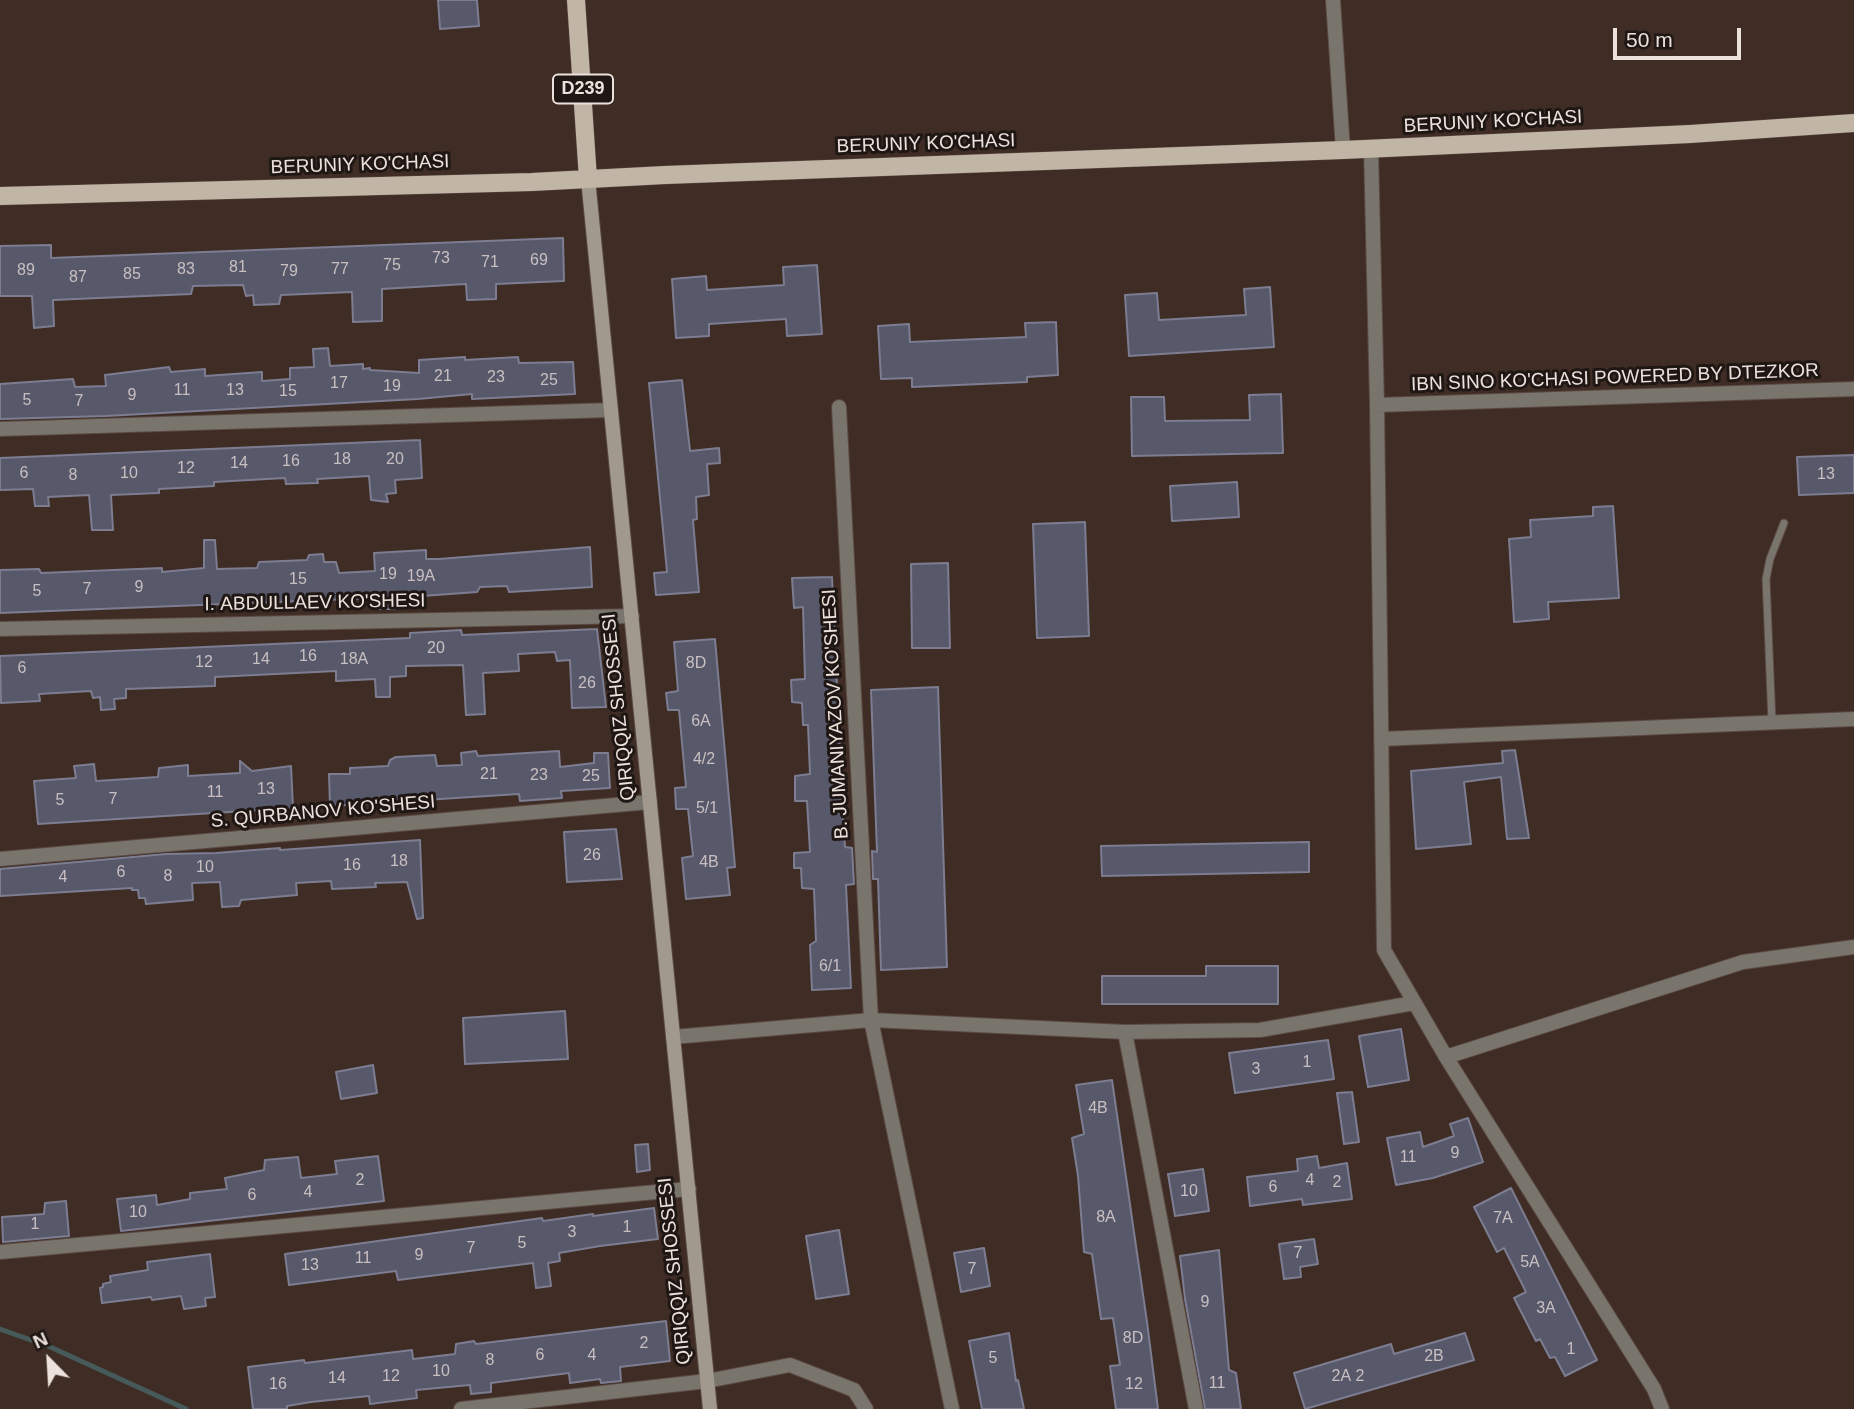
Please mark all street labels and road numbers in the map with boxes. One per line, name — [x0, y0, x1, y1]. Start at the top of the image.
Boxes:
road number: D239 — [553, 74, 613, 104]
street label: BERUNIY KO'CHASI — [1403, 106, 1583, 138]
street label: BERUNIY KO'CHASI — [836, 129, 1016, 159]
street label: BERUNIY KO'CHASI — [270, 150, 450, 180]
street label: IBN SINO KO'CHASI POWERED BY DTEZKOR — [1411, 359, 1819, 397]
street label: B. JUMANIYAZOV KO'SHESI — [818, 588, 854, 840]
street label: I. ABDULLAEV KO'SHESI — [204, 590, 426, 616]
street label: QIRIQQIZ SHOSSESI — [598, 612, 640, 802]
street label: S. QURBANOV KO'SHESI — [210, 791, 436, 833]
street label: QIRIQQIZ SHOSSESI — [654, 1176, 696, 1366]

